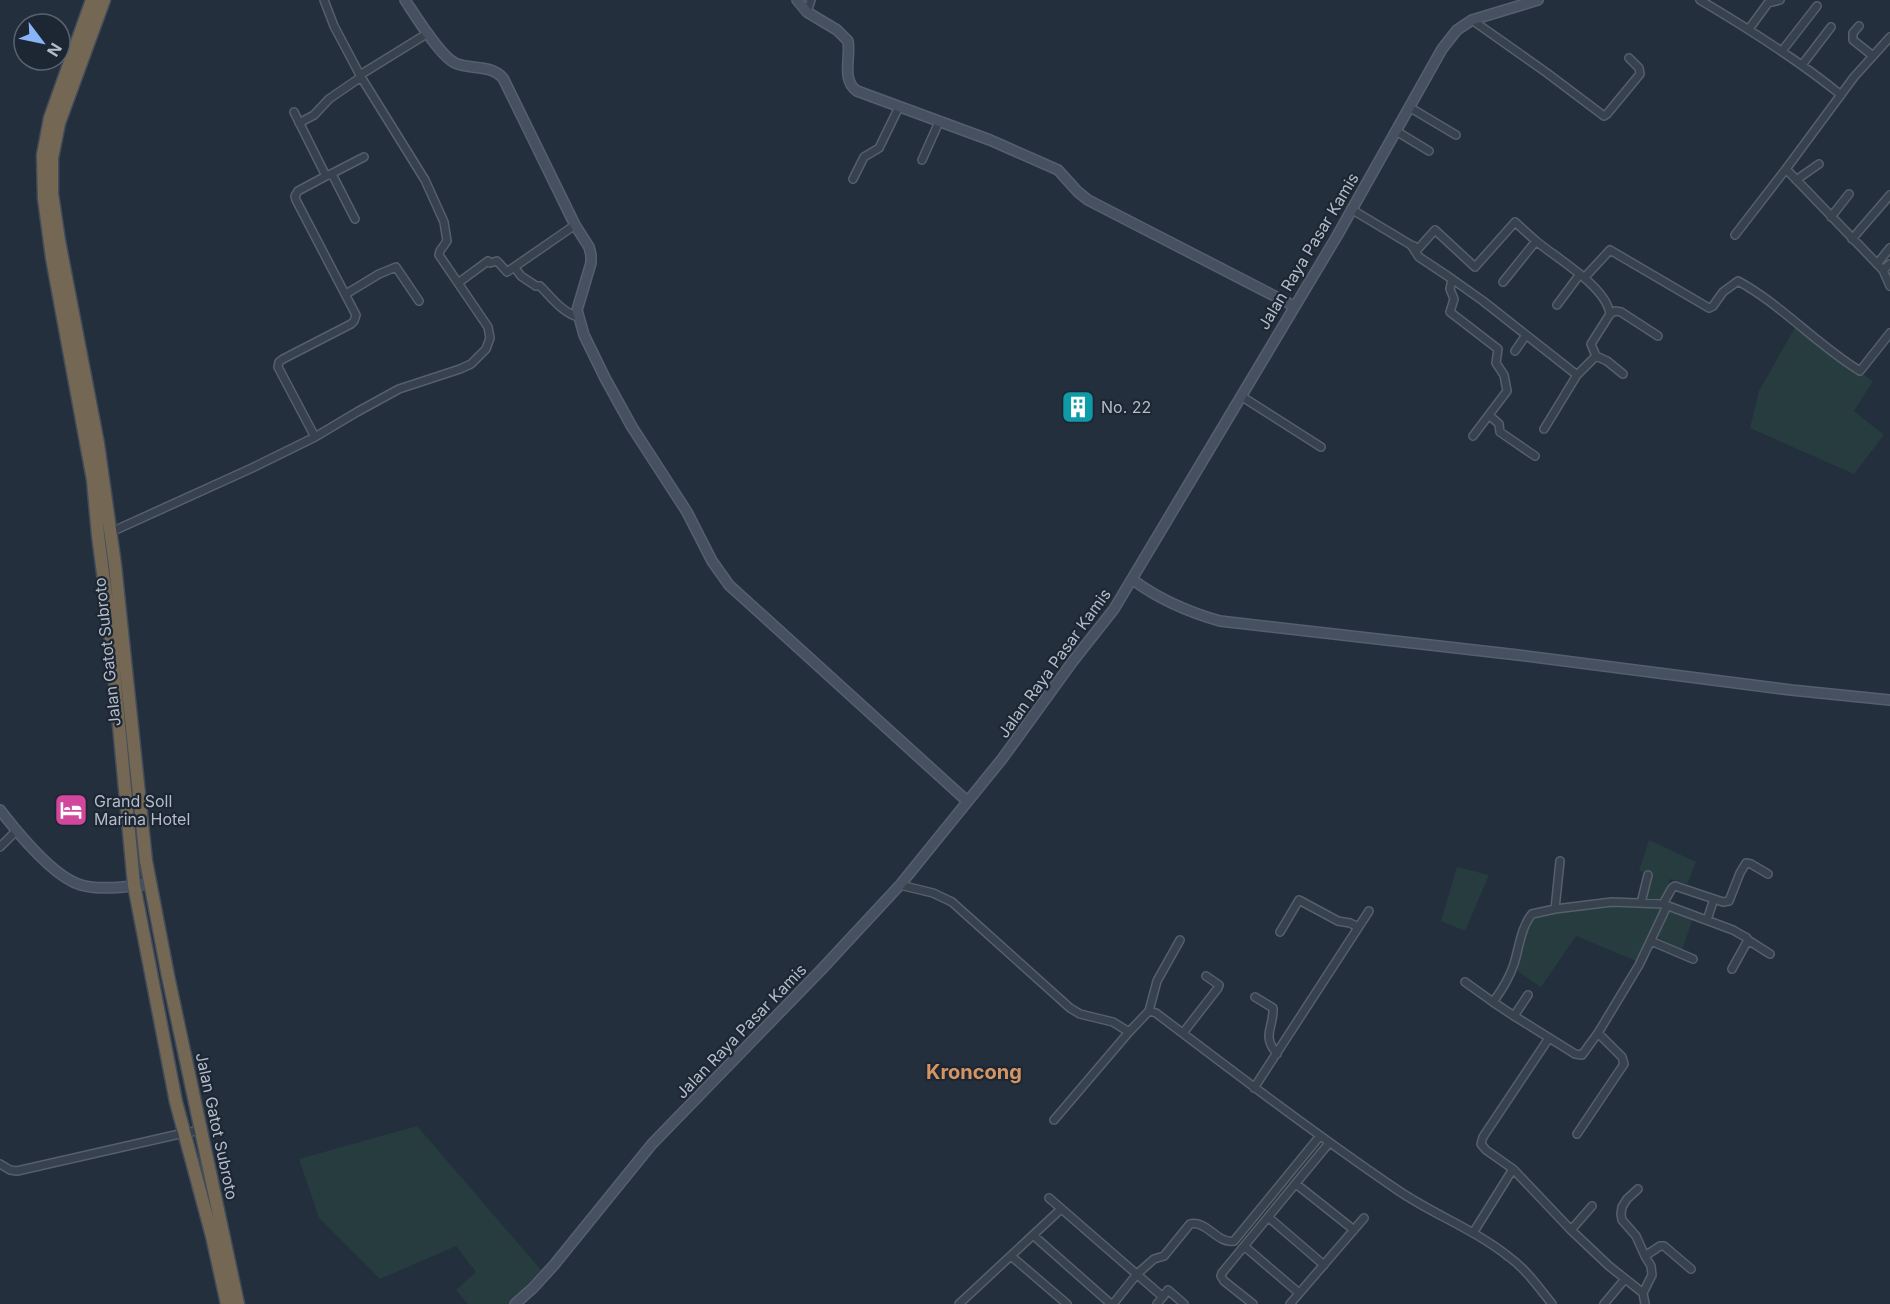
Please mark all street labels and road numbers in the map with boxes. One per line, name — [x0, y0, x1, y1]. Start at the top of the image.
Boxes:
street label: Jalan Raya Pasar Kamis — [1253, 169, 1363, 333]
street label: Jalan Gatot Subroto — [89, 576, 125, 728]
street label: Jalan Raya Pasar Kamis — [993, 585, 1115, 741]
street label: Jalan Raya Pasar Kamis — [671, 959, 811, 1103]
street label: Jalan Gatot Subroto — [192, 1051, 242, 1201]

